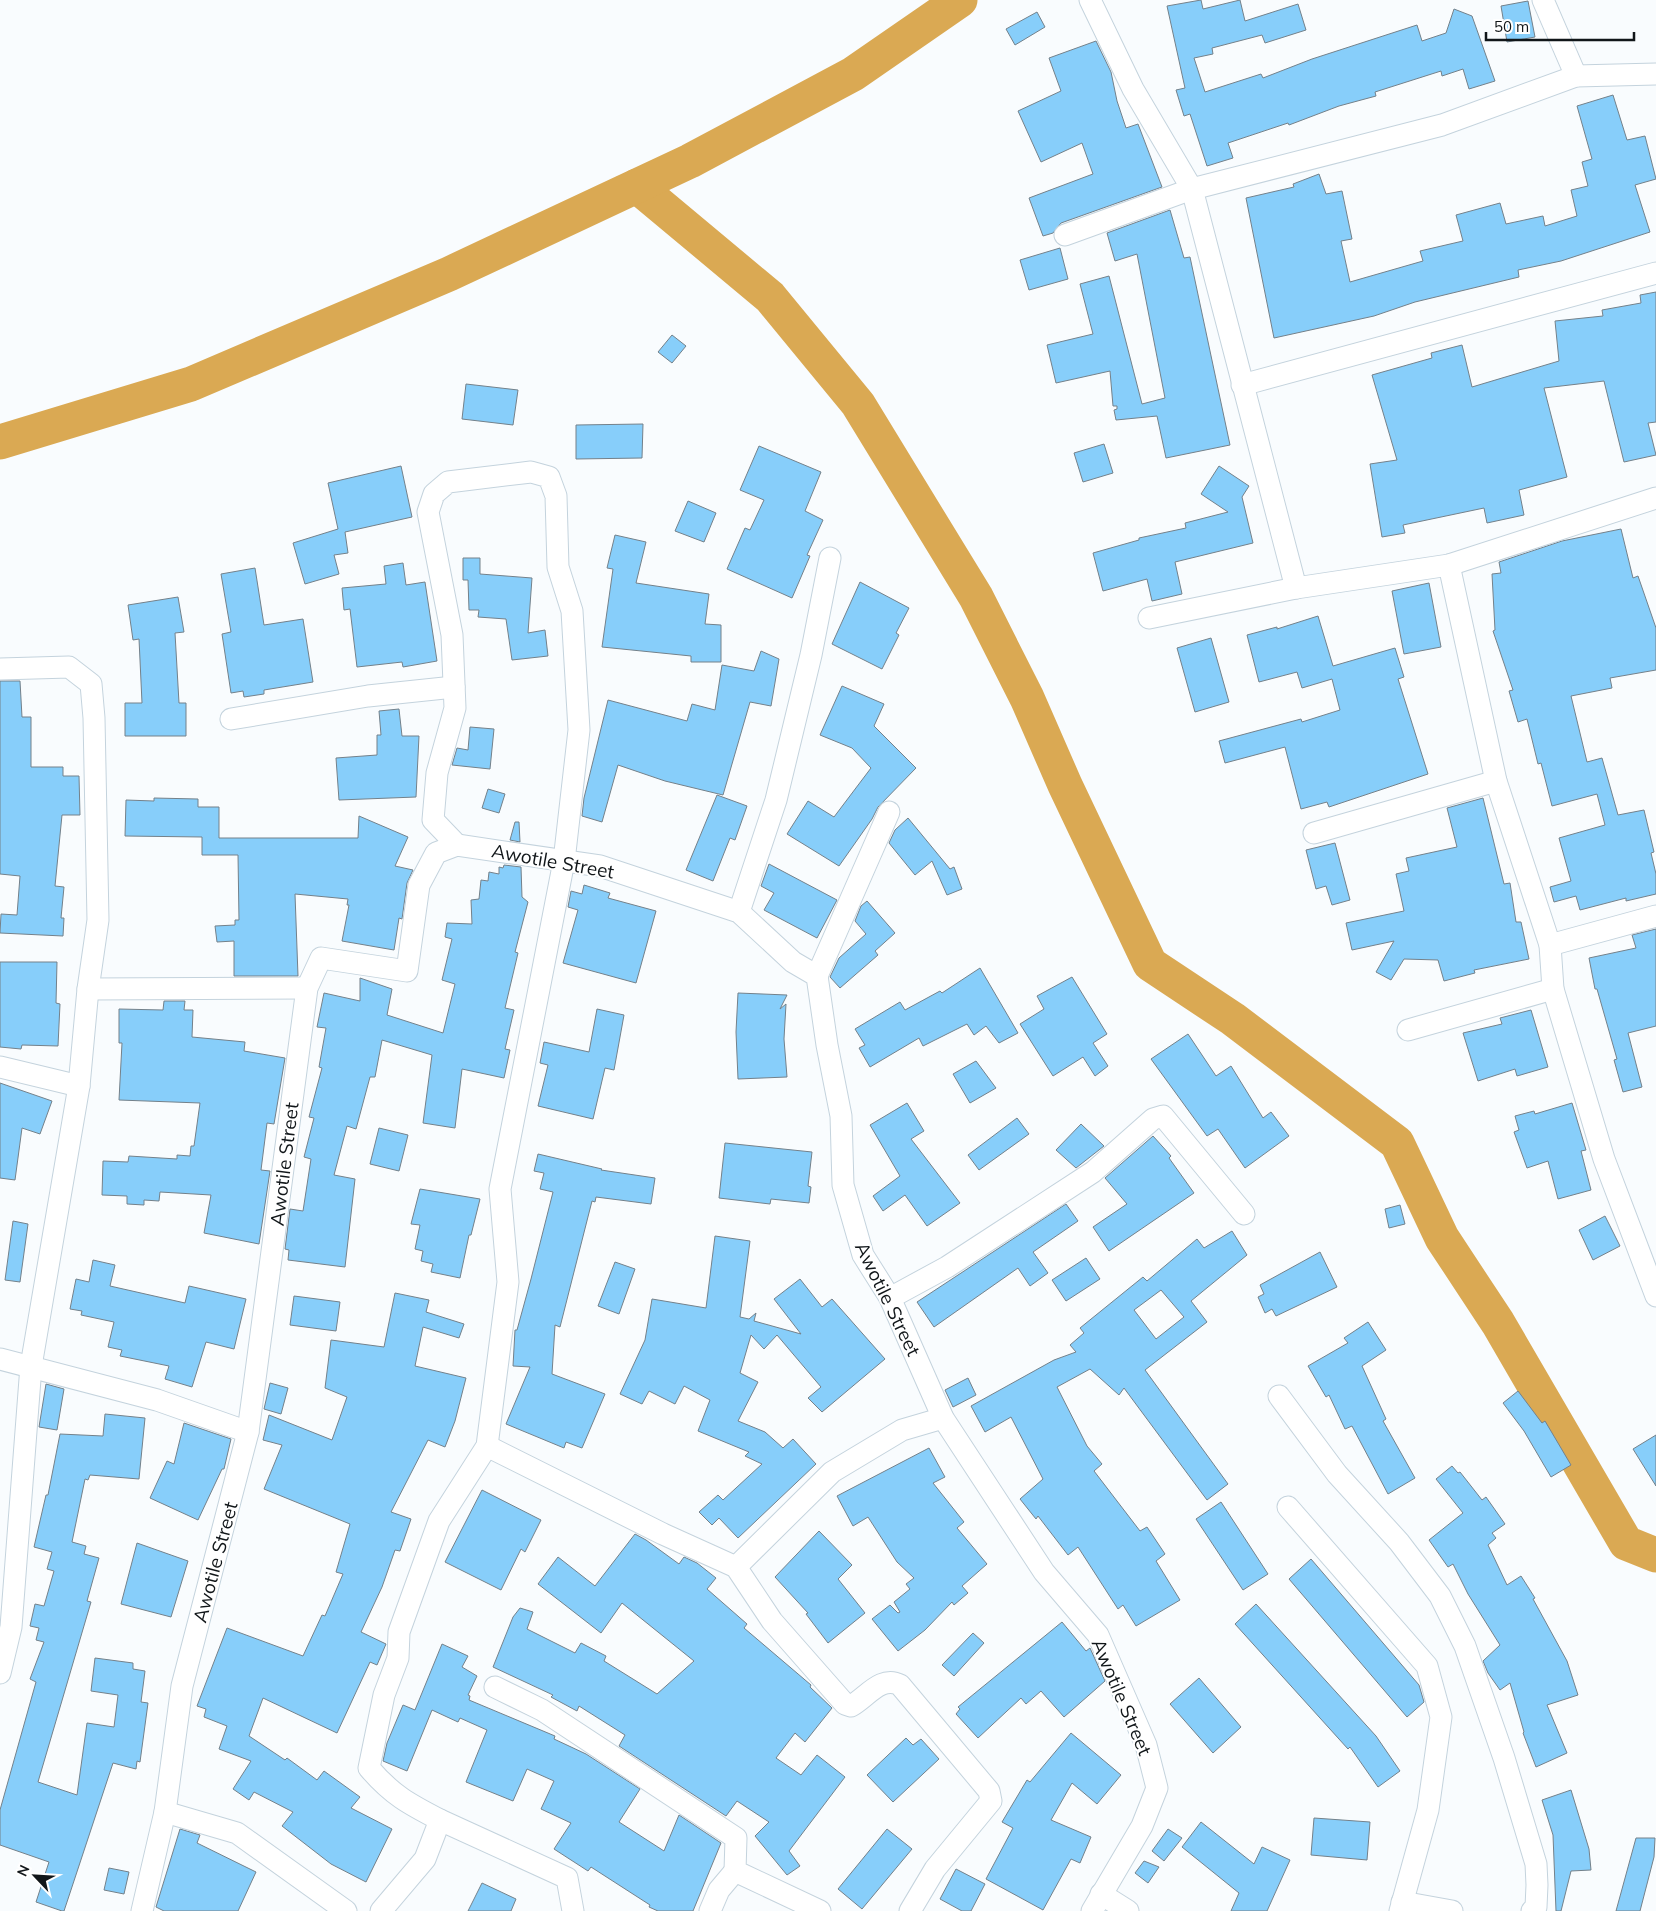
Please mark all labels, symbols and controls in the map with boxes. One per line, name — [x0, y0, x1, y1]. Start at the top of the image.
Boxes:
scale bar — [1486, 10, 1634, 42]
text: 50 m — [1494, 17, 1529, 36]
street label: Awotile Street — [490, 838, 617, 884]
street label: Awotile Street — [265, 1101, 304, 1227]
street label: Awotile Street — [850, 1238, 926, 1360]
street label: Awotile Street — [187, 1499, 243, 1625]
street label: Awotile Street — [1087, 1635, 1157, 1759]
north arrow — [10, 1851, 60, 1901]
text: N — [13, 1862, 34, 1879]

